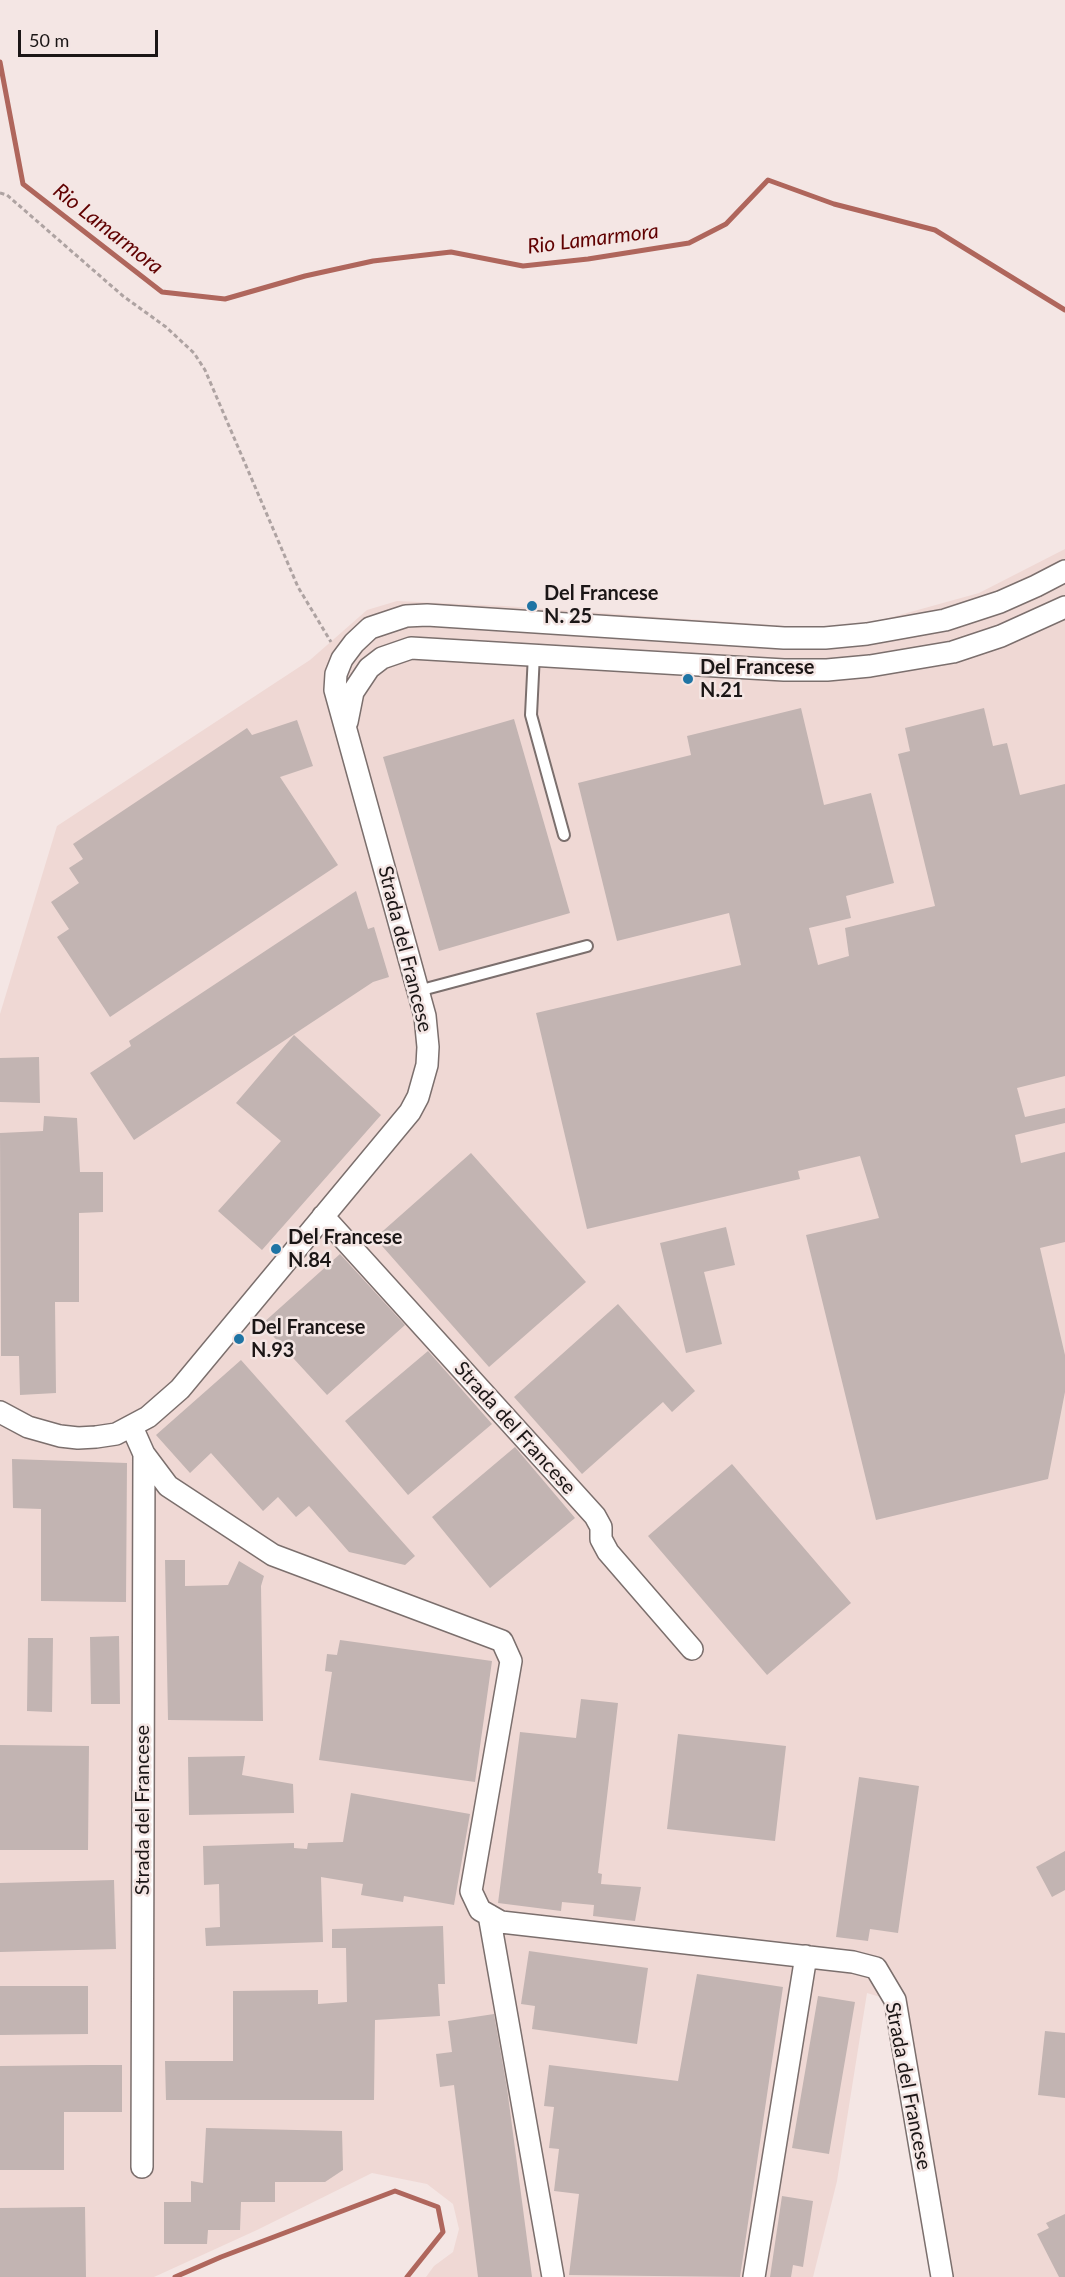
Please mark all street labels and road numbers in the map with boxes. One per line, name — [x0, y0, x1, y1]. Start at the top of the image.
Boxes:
street label: Strada del Francese — [373, 863, 437, 1035]
street label: Strada del Francese — [449, 1357, 581, 1499]
street label: Strada del Francese — [131, 1725, 155, 1895]
street label: Strada del Francese — [880, 2000, 936, 2172]

